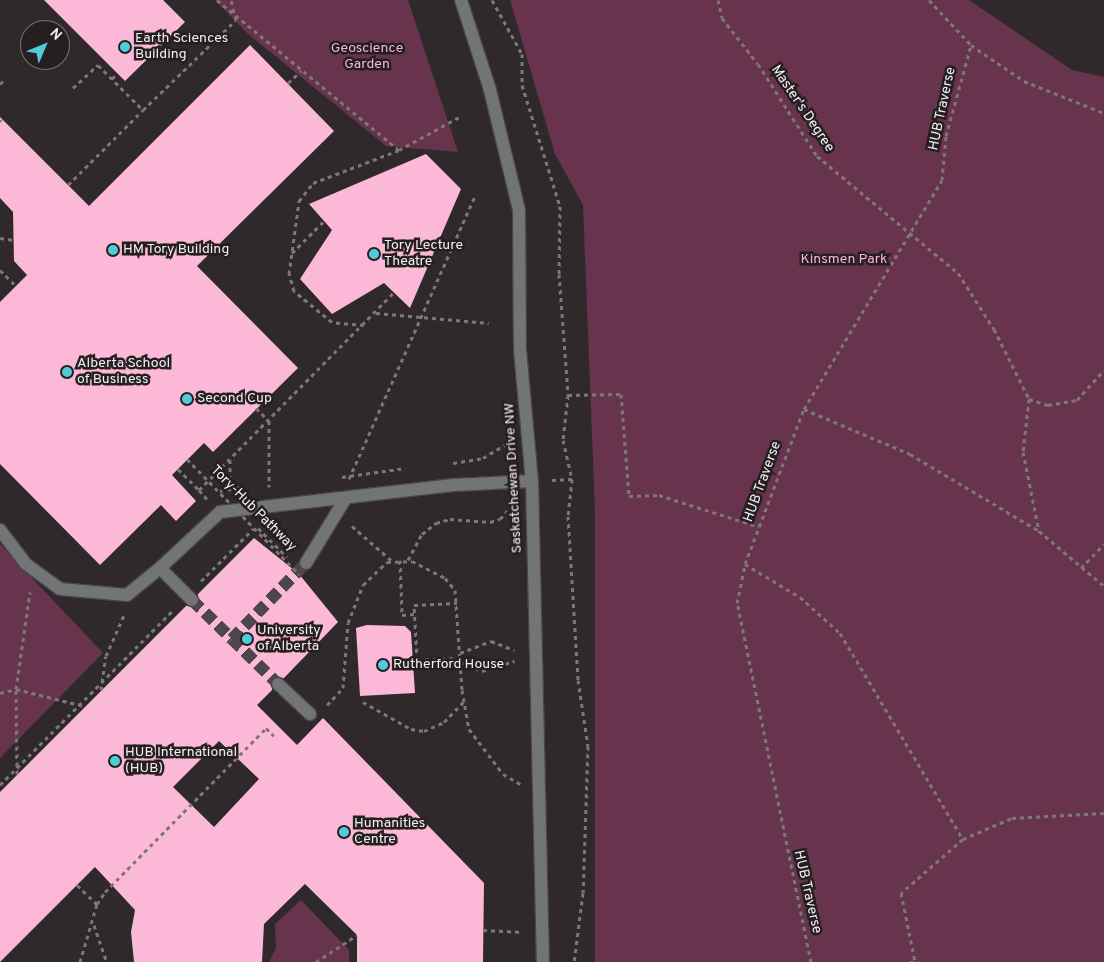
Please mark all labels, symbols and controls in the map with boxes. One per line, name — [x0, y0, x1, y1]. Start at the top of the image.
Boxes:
north arrow — [20, 20, 70, 70]
text: N — [46, 25, 65, 44]
place label: Earth Sciences Building — [135, 31, 228, 64]
marker: Earth Sciences Building — [119, 41, 131, 53]
park label: Geoscience Garden — [331, 41, 403, 74]
street label: Master's Degree — [767, 62, 837, 156]
street label: HUB Traverse — [926, 65, 960, 153]
place label: Tory Lecture Theatre — [384, 238, 463, 270]
place label: HM Tory Building — [123, 242, 230, 258]
marker: HM Tory Building — [107, 244, 119, 256]
marker: Tory Lecture Theatre — [368, 248, 380, 260]
park label: Kinsmen Park — [800, 252, 888, 268]
place label: Alberta School of Business — [77, 356, 170, 388]
marker: Alberta School of Business — [61, 366, 73, 378]
place label: Second Cup — [197, 391, 272, 407]
marker: Second Cup — [181, 393, 193, 405]
street label: Saskatchewan Drive NW — [502, 402, 526, 554]
street label: HUB Traverse — [741, 439, 785, 525]
street label: Tory-Hub Pathway — [206, 462, 300, 556]
place label: University of Alberta — [257, 623, 321, 656]
marker: University of Alberta — [241, 633, 253, 645]
place label: Rutherford House — [393, 657, 504, 673]
marker: Rutherford House — [377, 659, 389, 671]
place label: HUB International (HUB) — [125, 745, 237, 778]
marker: HUB International (HUB) — [109, 755, 121, 767]
place label: Humanities Centre — [354, 816, 425, 849]
marker: Humanities Centre — [338, 826, 350, 838]
street label: HUB Traverse — [789, 849, 825, 935]

